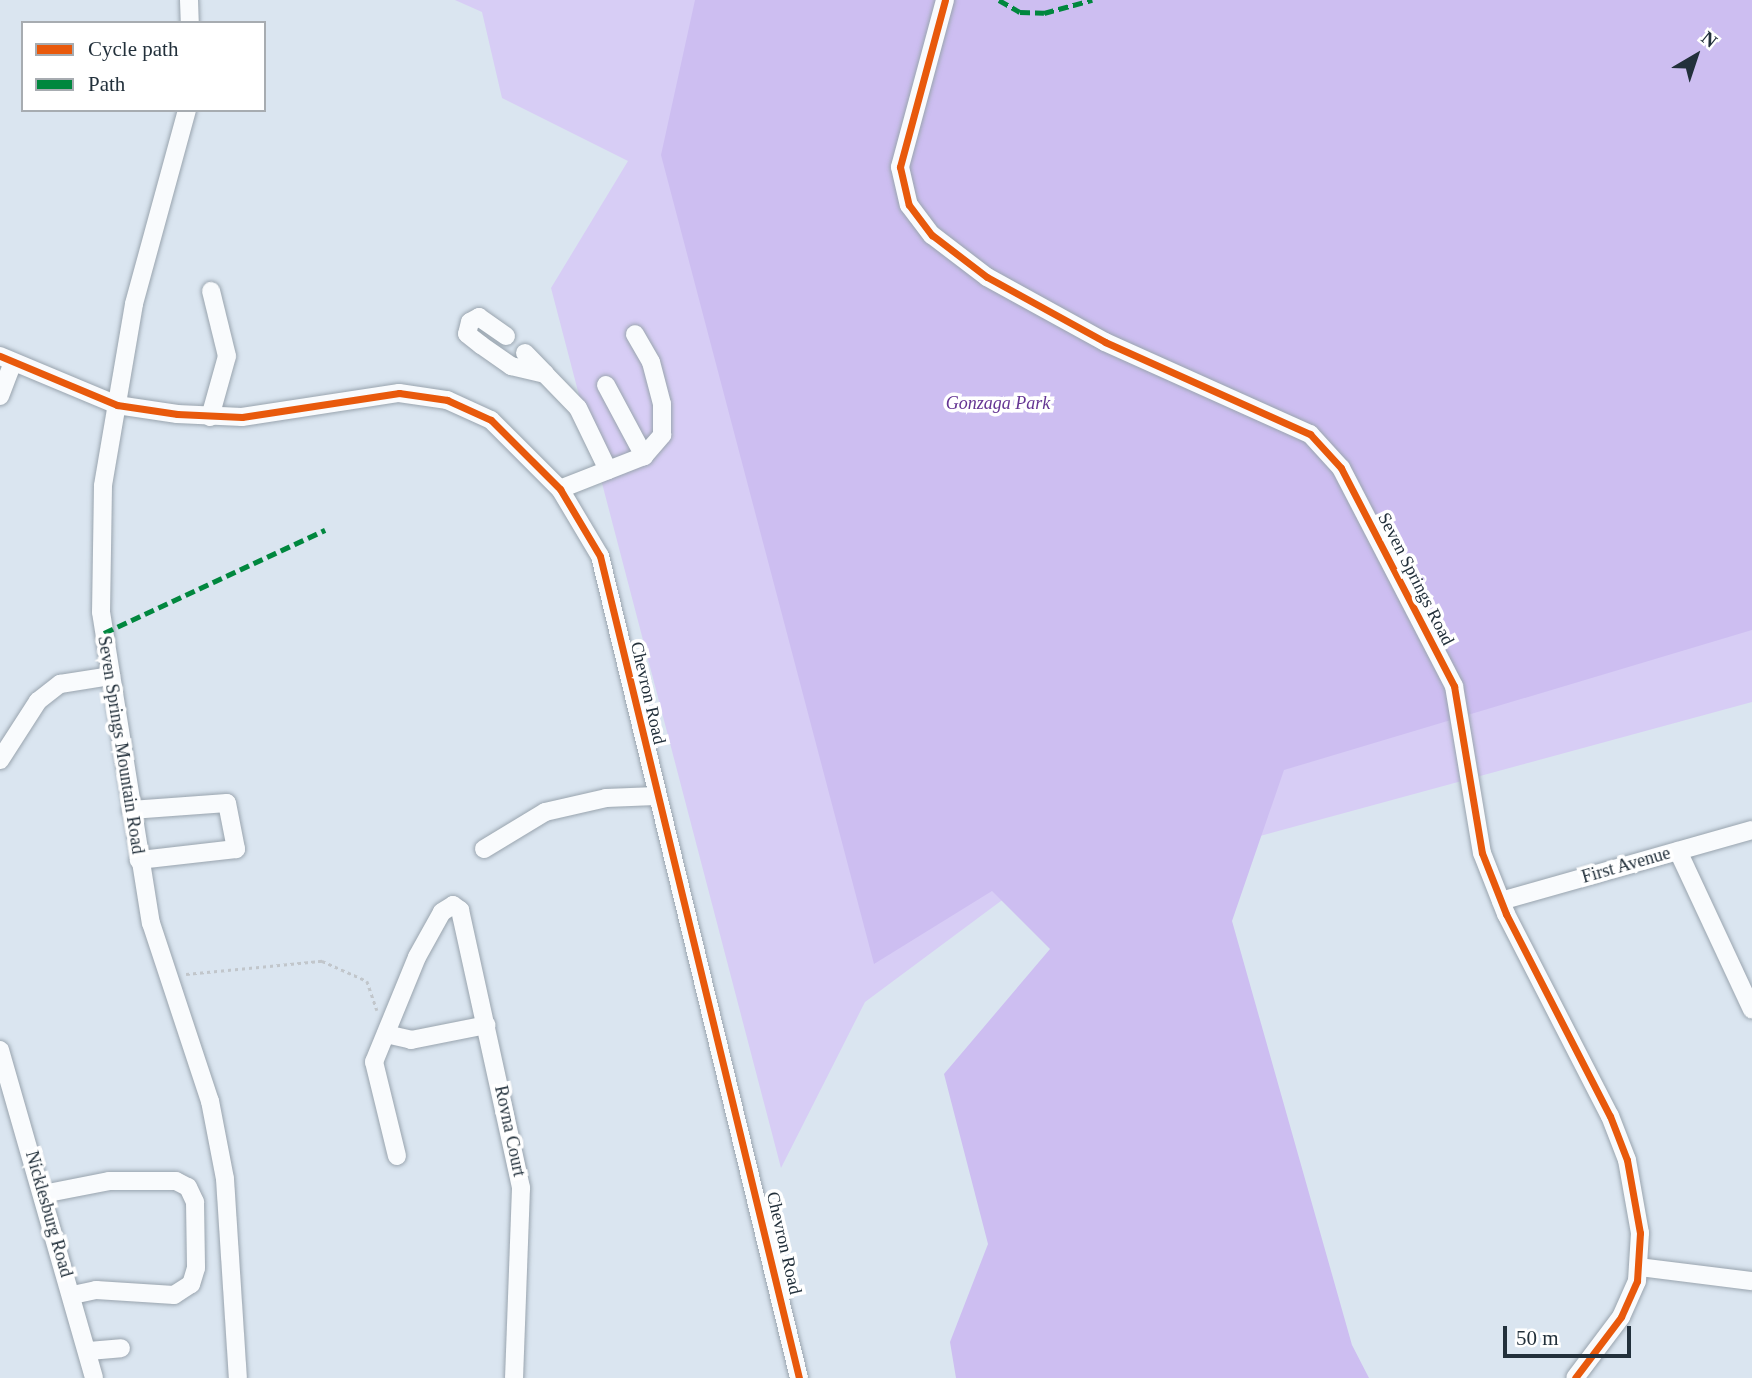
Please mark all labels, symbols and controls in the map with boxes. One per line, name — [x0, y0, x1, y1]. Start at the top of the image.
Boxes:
legend — [21, 21, 266, 112]
north arrow — [1661, 21, 1731, 91]
text: N — [1698, 27, 1721, 52]
text: Cycle path — [88, 37, 178, 61]
text: Path — [88, 72, 125, 96]
park label: Gonzaga Park — [946, 392, 1050, 414]
street label: Seven Springs Road — [1373, 509, 1459, 649]
street label: Seven Springs Mountain Road — [93, 634, 149, 856]
street label: Chevron Road — [626, 640, 670, 746]
street label: First Avenue — [1579, 842, 1673, 888]
street label: Rovna Court — [490, 1084, 530, 1178]
street label: Nicklesburg Road — [21, 1148, 77, 1280]
street label: Chevron Road — [762, 1190, 806, 1296]
scale bar — [1507, 1312, 1635, 1356]
text: 50 m — [1516, 1326, 1559, 1350]

